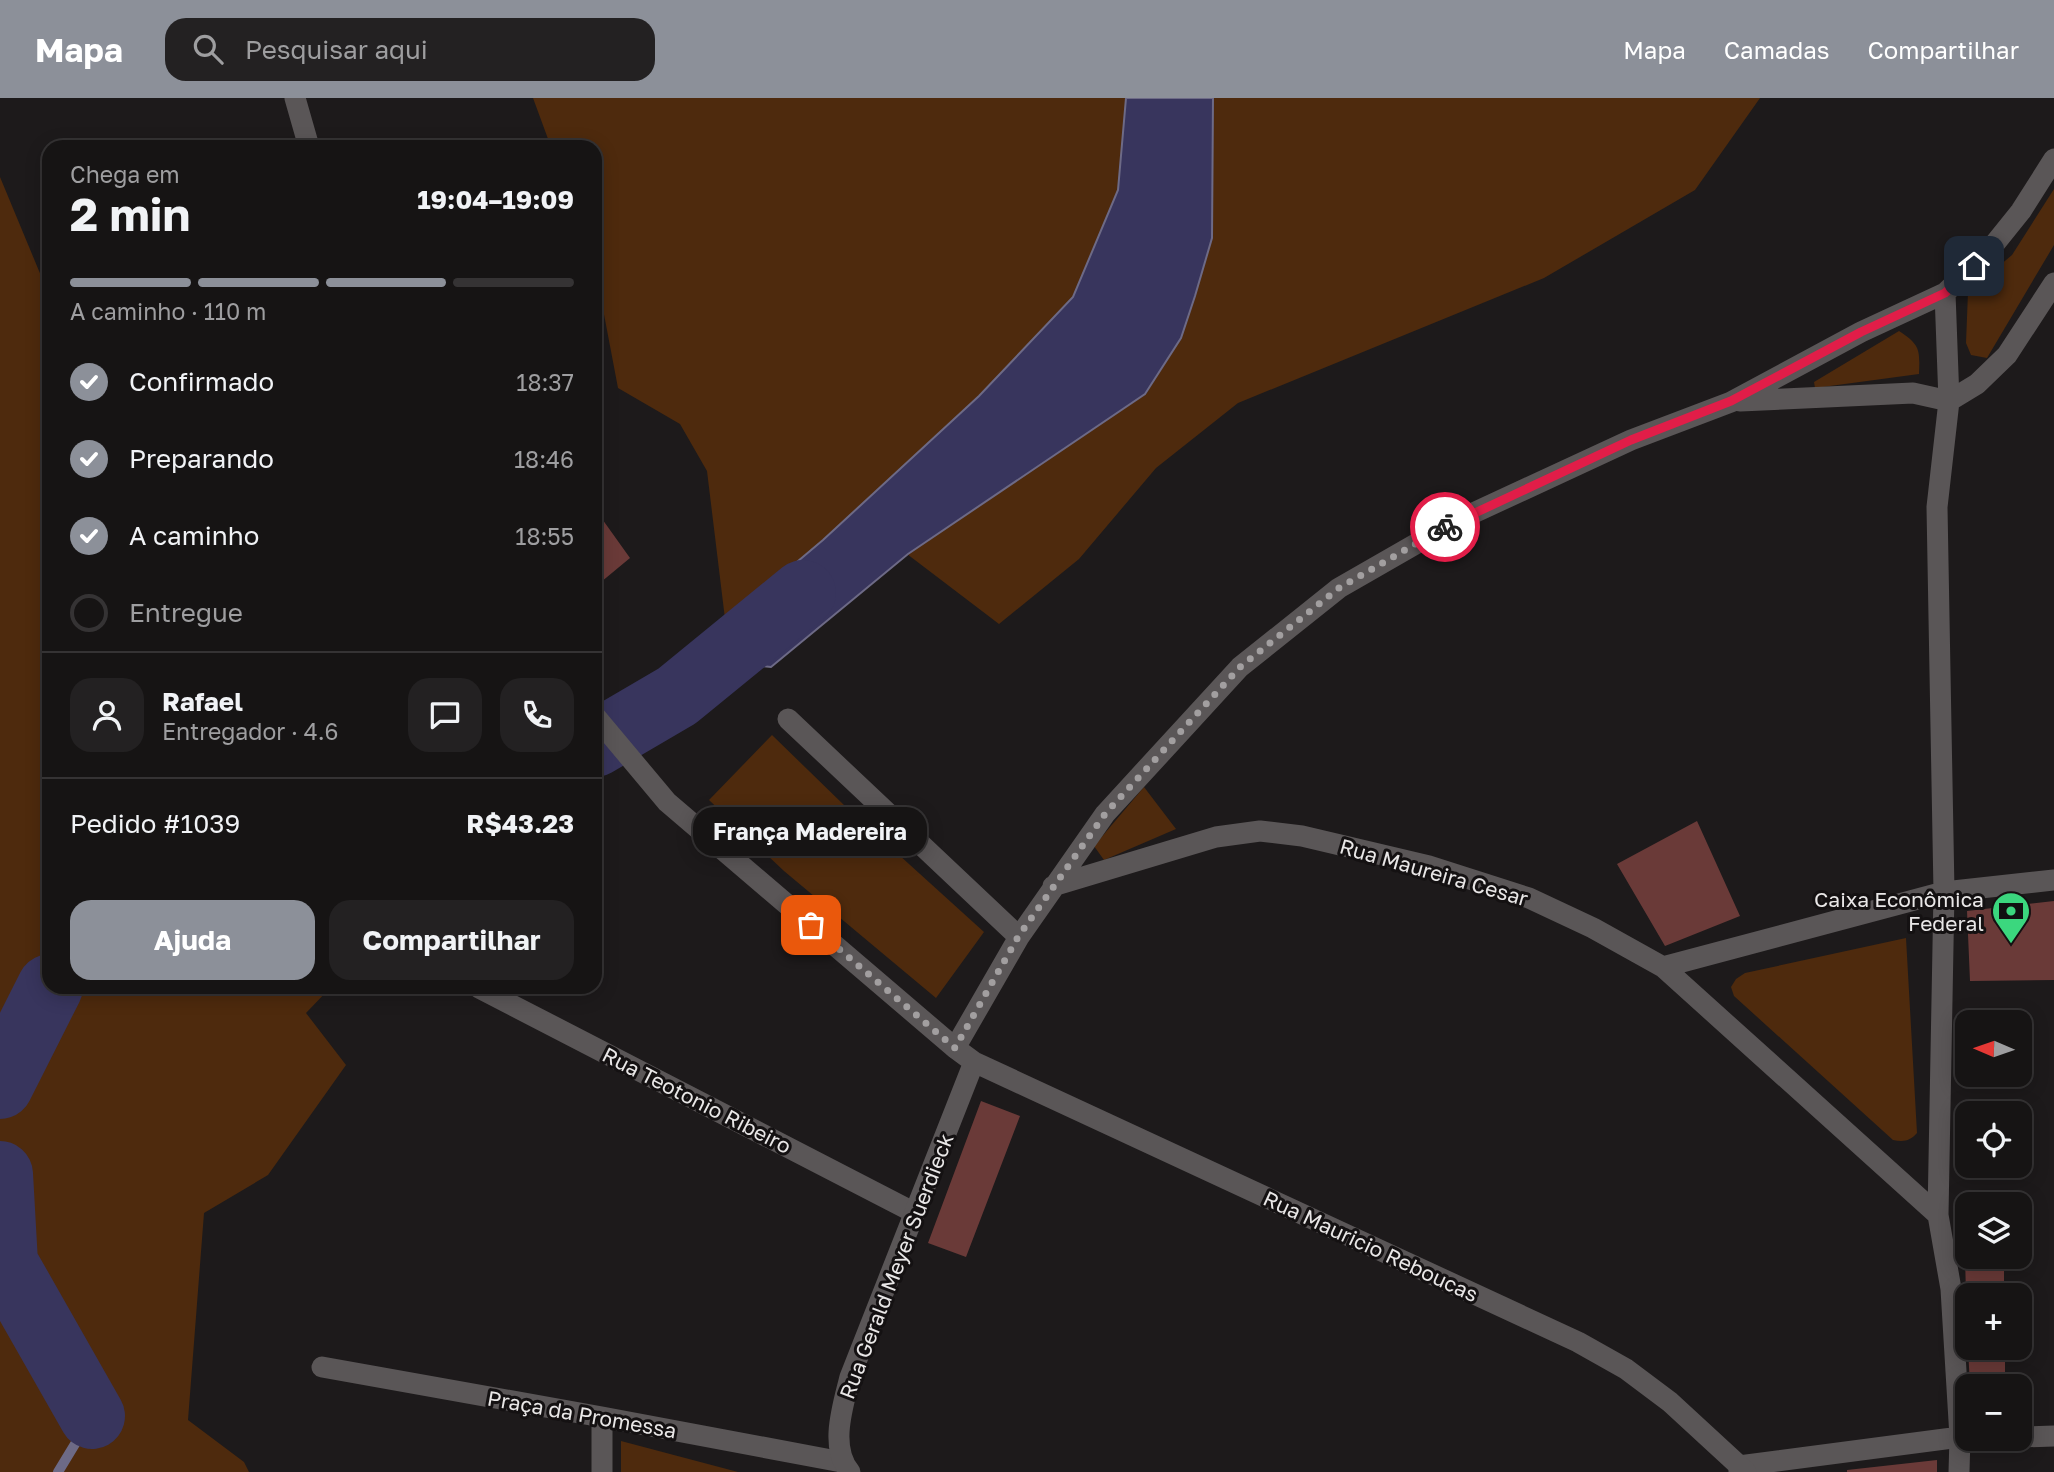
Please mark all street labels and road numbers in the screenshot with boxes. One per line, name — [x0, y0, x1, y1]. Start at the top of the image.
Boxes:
street label: Rua Maureira Cesar — [1337, 833, 1531, 911]
street label: Rua Teotonio Ribeiro — [598, 1041, 796, 1159]
street label: Rua Gerald Meyer Suerdieck — [833, 1129, 959, 1402]
street label: Rua Mauricio Reboucas — [1259, 1185, 1483, 1307]
street label: Praça da Promessa — [485, 1385, 679, 1443]

